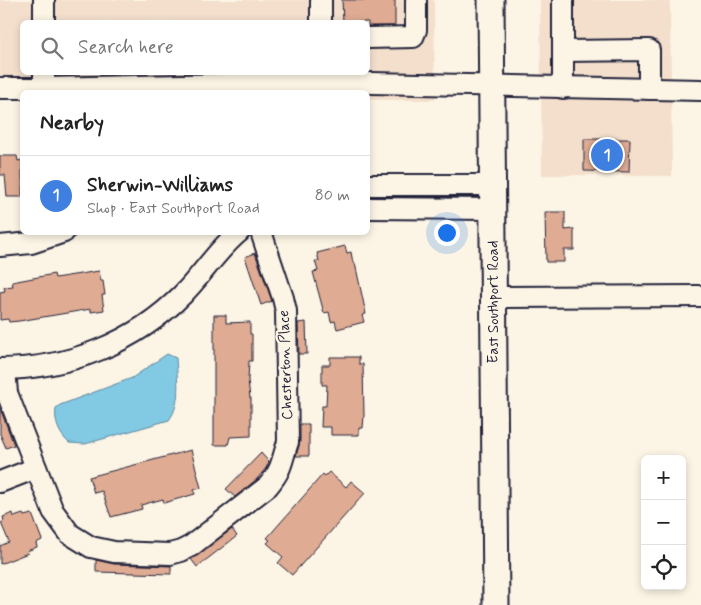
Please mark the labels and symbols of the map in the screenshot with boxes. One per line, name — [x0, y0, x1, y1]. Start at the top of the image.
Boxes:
pin: 1 — [591, 136, 623, 174]
your location — [434, 220, 460, 246]
street label: East Southport Road — [484, 241, 504, 363]
street label: Chesterton Place — [274, 310, 298, 420]

